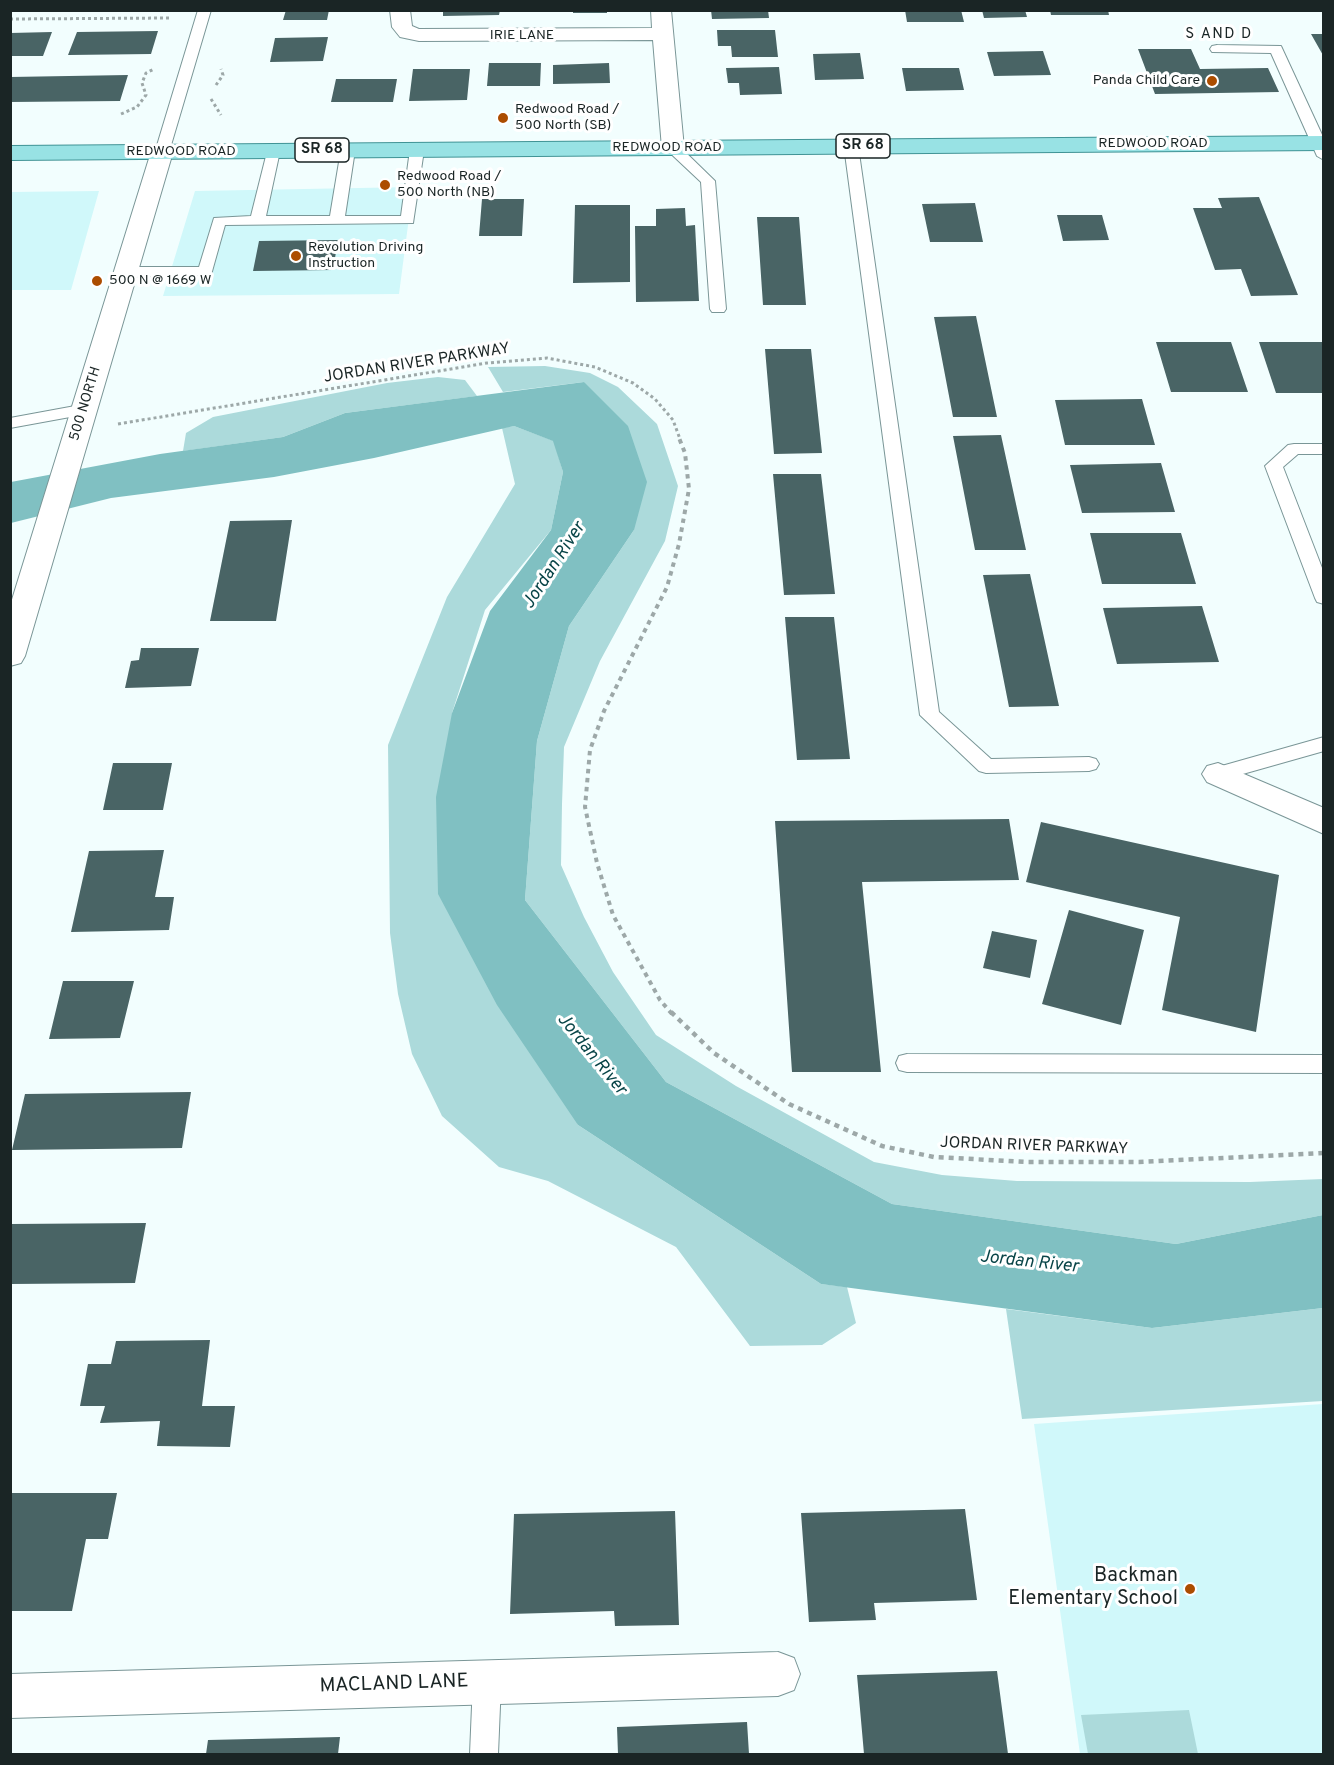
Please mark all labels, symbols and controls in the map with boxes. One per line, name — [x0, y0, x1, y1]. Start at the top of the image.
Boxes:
district label: S AND D — [1185, 26, 1253, 44]
street label: IRIE LANE — [490, 28, 554, 44]
place label: Panda Child Care — [1093, 73, 1200, 89]
marker: Panda Child Care — [1205, 74, 1219, 88]
place label: Redwood Road / 500 North (SB) — [515, 102, 619, 134]
marker: Redwood Road / 500 North (SB) — [496, 111, 510, 125]
road number: SR 68 — [836, 134, 890, 158]
street label: REDWOOD ROAD — [1098, 136, 1208, 152]
road number: SR 68 — [295, 138, 349, 162]
street label: REDWOOD ROAD — [612, 140, 722, 156]
street label: REDWOOD ROAD — [126, 144, 236, 160]
place label: Redwood Road / 500 North (NB) — [397, 169, 501, 202]
marker: Redwood Road / 500 North (NB) — [378, 178, 392, 192]
place label: Revolution Driving Instruction — [308, 240, 423, 272]
marker: Revolution Driving Instruction — [289, 249, 303, 263]
place label: 500 N @ 1669 W — [109, 273, 211, 289]
marker: 500 N @ 1669 W — [90, 274, 104, 288]
street label: JORDAN RIVER PARKWAY — [322, 340, 512, 388]
street label: 500 NORTH — [67, 365, 105, 443]
water label: Jordan River — [519, 519, 591, 613]
water label: Jordan River — [551, 1010, 631, 1100]
street label: JORDAN RIVER PARKWAY — [940, 1134, 1128, 1160]
water label: Jordan River — [979, 1247, 1079, 1279]
place label: Backman Elementary School — [1008, 1565, 1178, 1612]
marker: Backman Elementary School — [1183, 1582, 1197, 1596]
street label: MACLAND LANE — [319, 1670, 469, 1700]

